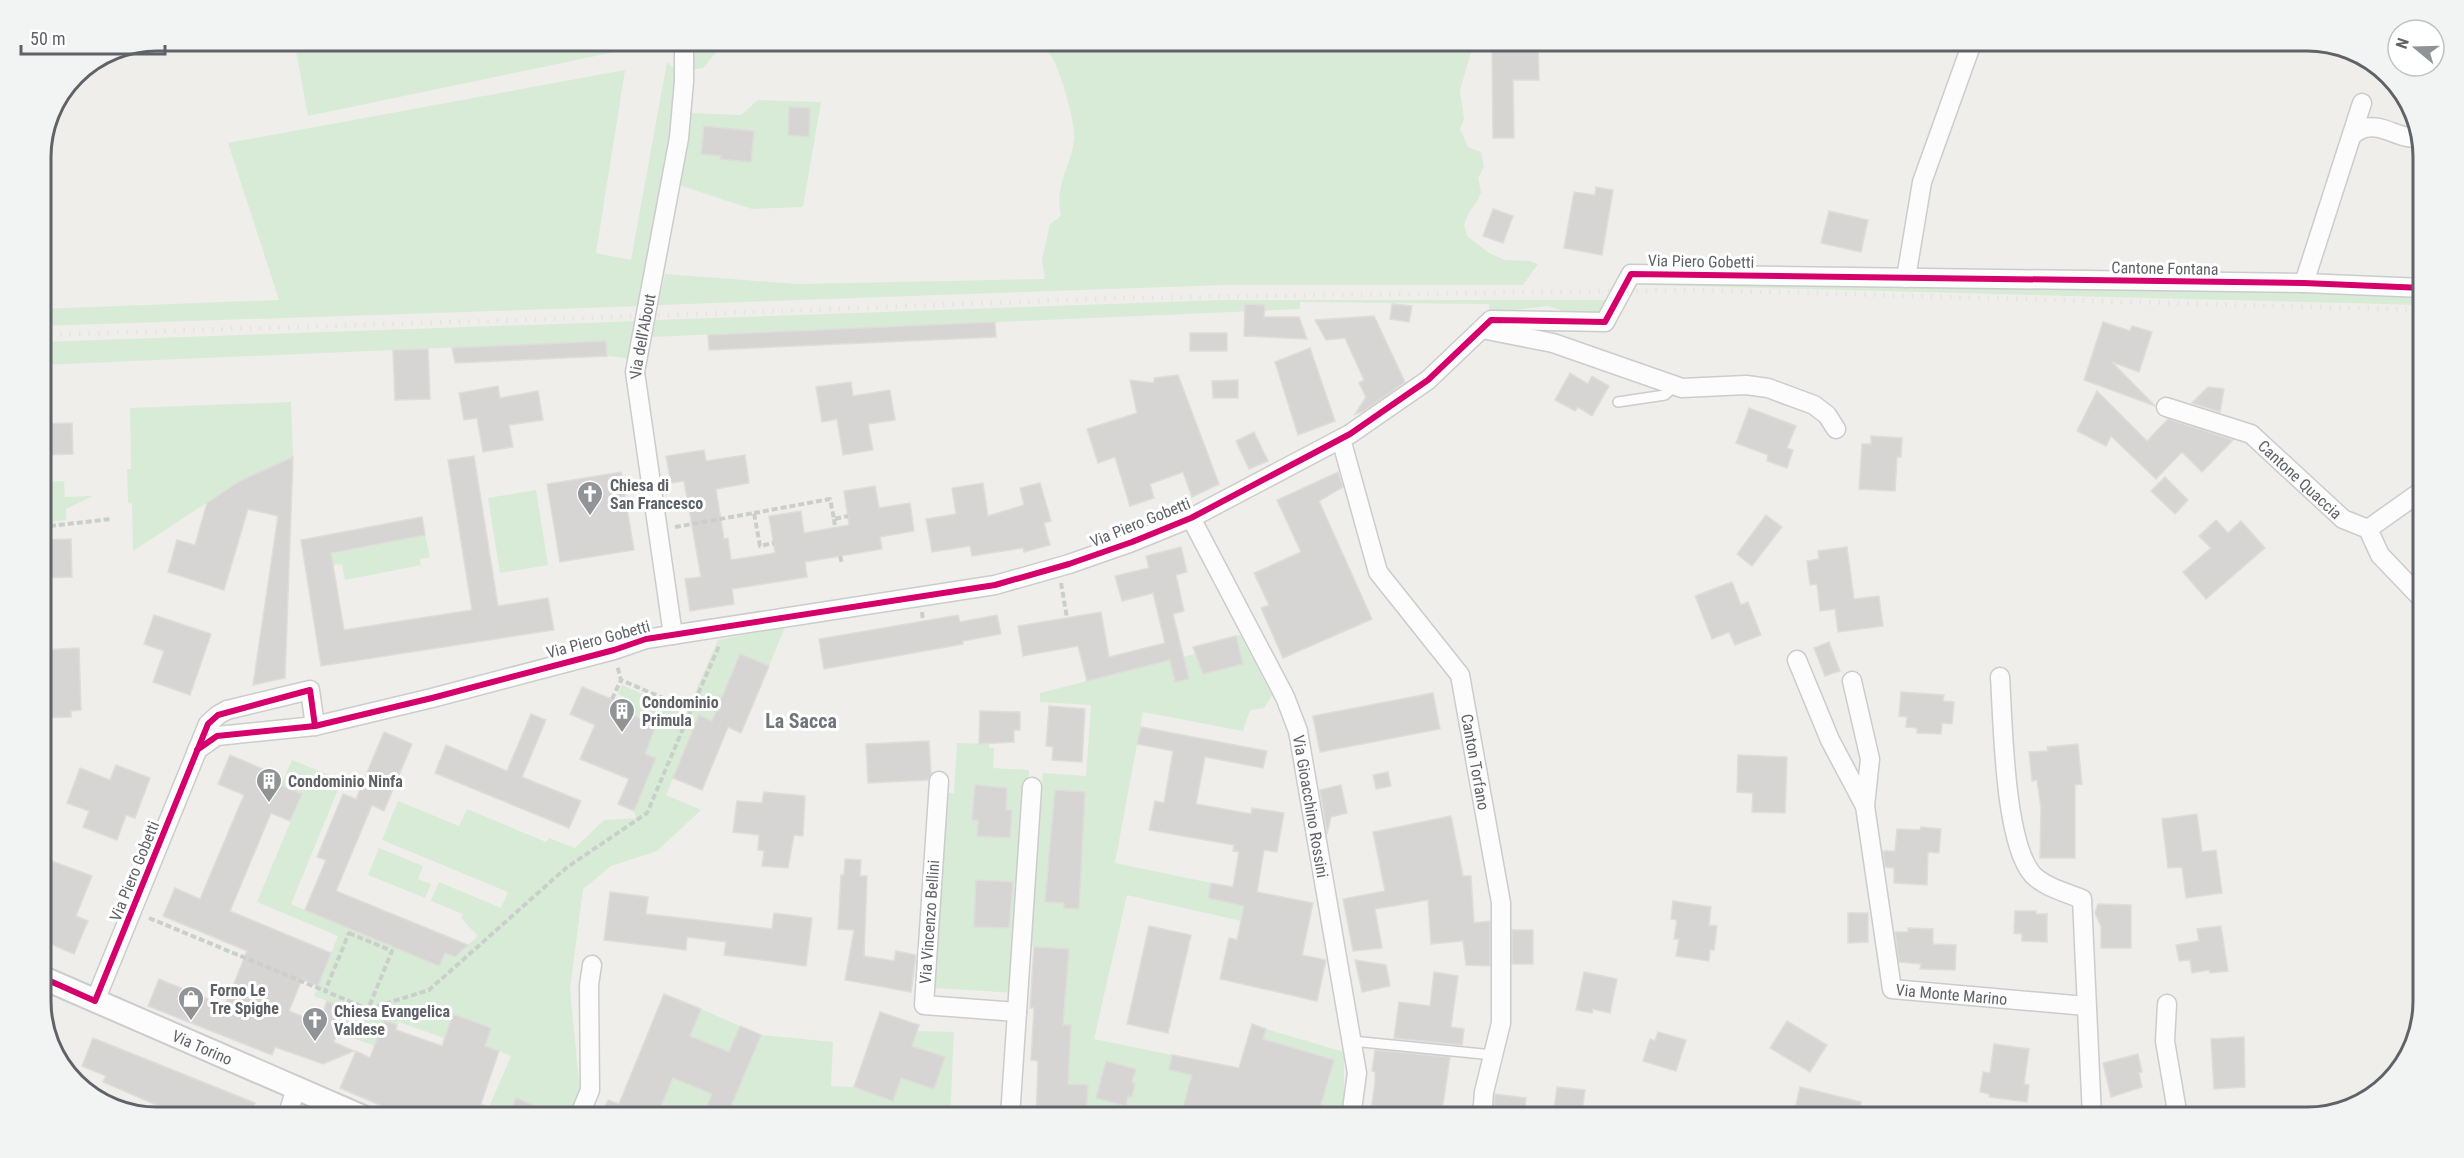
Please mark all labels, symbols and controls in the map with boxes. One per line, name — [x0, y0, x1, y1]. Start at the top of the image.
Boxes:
scale bar — [21, 18, 165, 56]
north arrow — [2386, 18, 2446, 78]
text: 50 m — [30, 28, 65, 49]
text: N — [2392, 36, 2413, 51]
street label: Via Piero Gobetti — [1648, 251, 1754, 272]
street label: Cantone Fontana — [2111, 258, 2219, 279]
street label: Via dell'About — [626, 292, 660, 380]
street label: Cantone Quaccia — [2254, 436, 2346, 523]
place label: Chiesa di San Francesco — [610, 476, 703, 513]
church icon: Chiesa di San Francesco — [575, 479, 605, 517]
street label: Via Piero Gobetti — [1087, 494, 1193, 551]
street label: Via Piero Gobetti — [544, 617, 652, 662]
place label: Condominio Primula — [642, 693, 719, 730]
building icon: Condominio Primula — [607, 696, 637, 734]
district label: La Sacca — [765, 709, 837, 733]
street label: Canton Torfano — [1457, 712, 1493, 812]
street label: Via Gioacchino Rossini — [1289, 733, 1332, 879]
building icon: Condominio Ninfa — [254, 766, 284, 804]
place label: Condominio Ninfa — [288, 772, 403, 791]
street label: Via Piero Gobetti — [106, 818, 163, 924]
street label: Via Vincenzo Bellini — [916, 859, 943, 985]
street label: Via Monte Marino — [1895, 980, 2008, 1009]
place label: Forno Le Tre Spighe — [210, 981, 279, 1018]
shop icon: Forno Le Tre Spighe — [176, 984, 206, 1022]
place label: Chiesa Evangelica Valdese — [334, 1002, 450, 1039]
church icon: Chiesa Evangelica Valdese — [300, 1005, 330, 1043]
street label: Via Torino — [169, 1026, 235, 1069]

